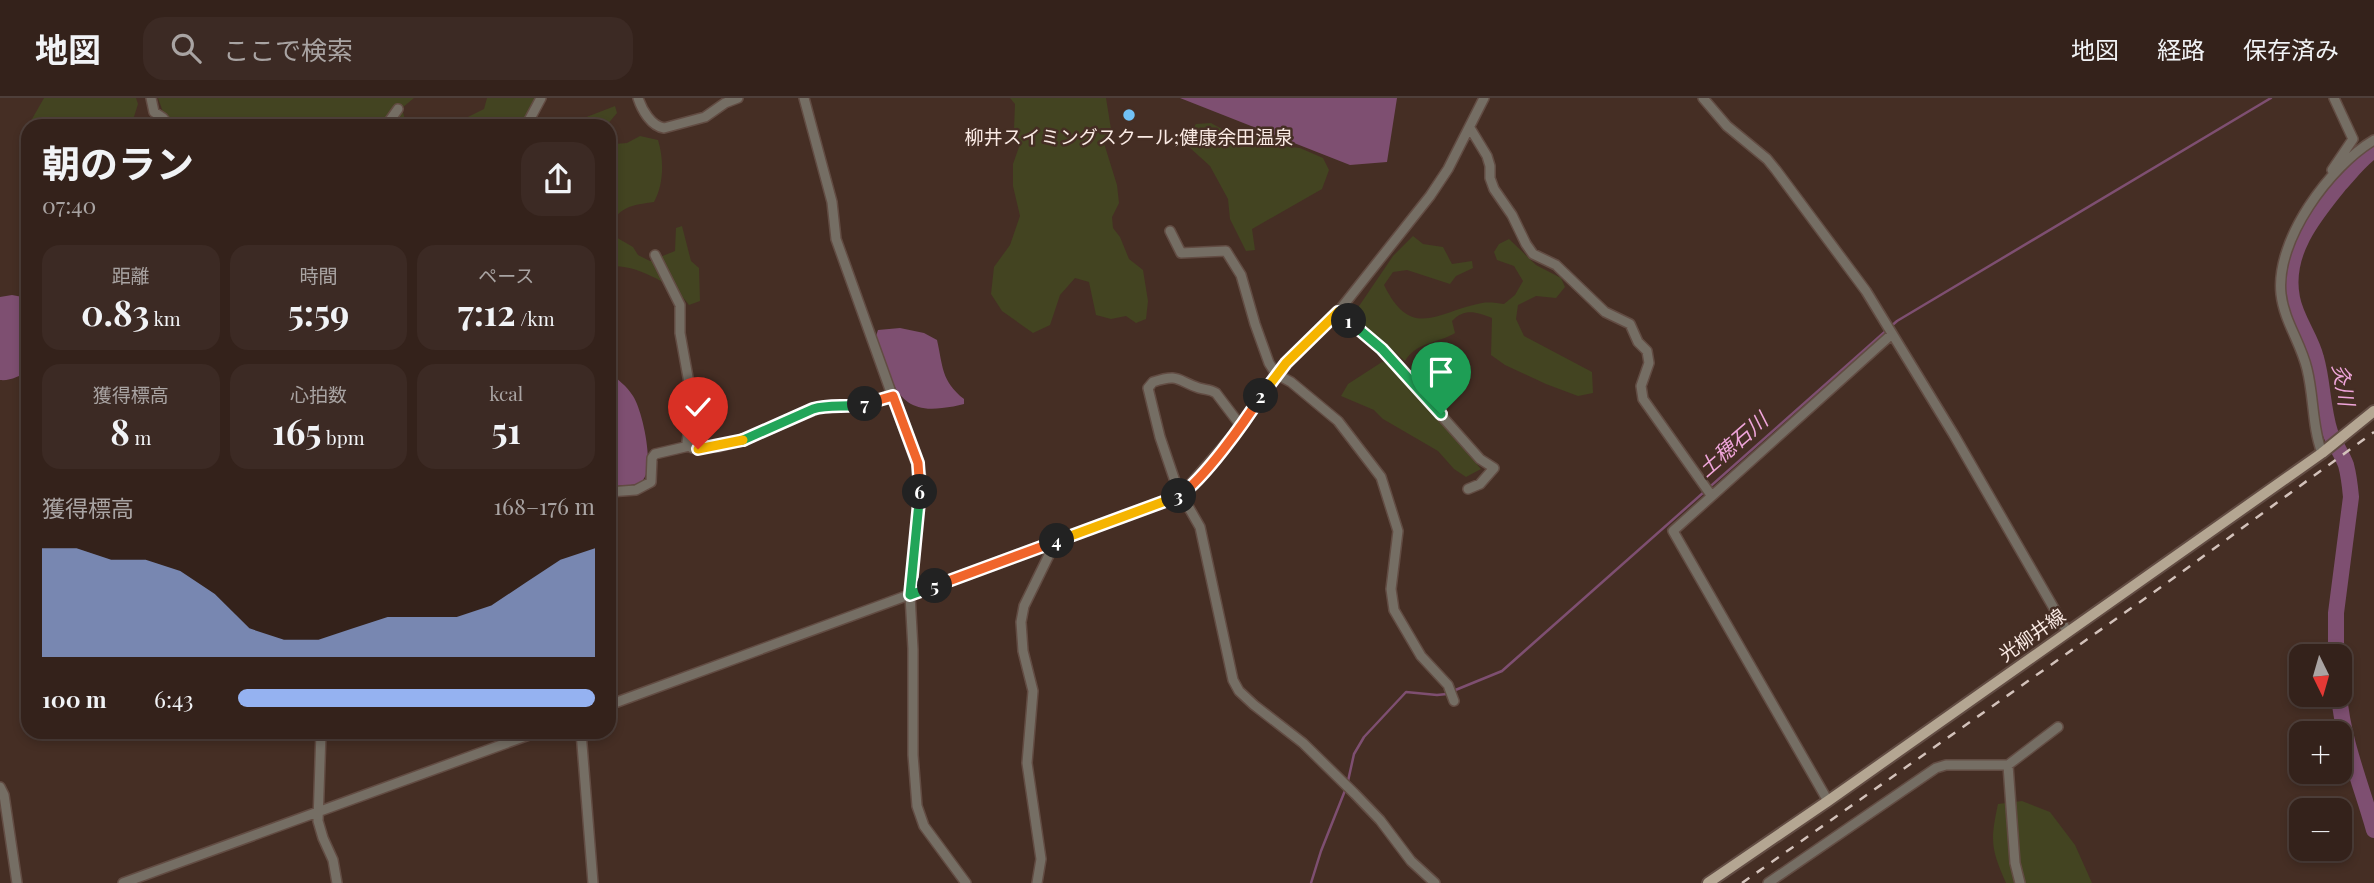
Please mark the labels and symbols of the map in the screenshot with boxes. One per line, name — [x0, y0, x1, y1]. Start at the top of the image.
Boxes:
marker: 柳井スイミングスクール;健康余田温泉 — [1121, 107, 1137, 123]
place label: 柳井スイミングスクール;健康余田温泉 — [965, 123, 1293, 149]
pin: 1 — [1332, 304, 1366, 339]
pin — [1411, 342, 1471, 414]
water label: 灸川 — [2328, 362, 2363, 410]
pin — [668, 377, 728, 449]
pin: 2 — [1244, 378, 1278, 414]
pin: 7 — [848, 386, 882, 422]
water label: 土穂石川 — [1691, 404, 1774, 482]
pin: 6 — [902, 474, 937, 510]
pin: 3 — [1162, 478, 1196, 514]
pin: 4 — [1040, 524, 1074, 558]
pin: 5 — [918, 568, 953, 603]
street label: 光柳井線 — [1993, 602, 2070, 667]
north arrow — [2289, 644, 2352, 707]

